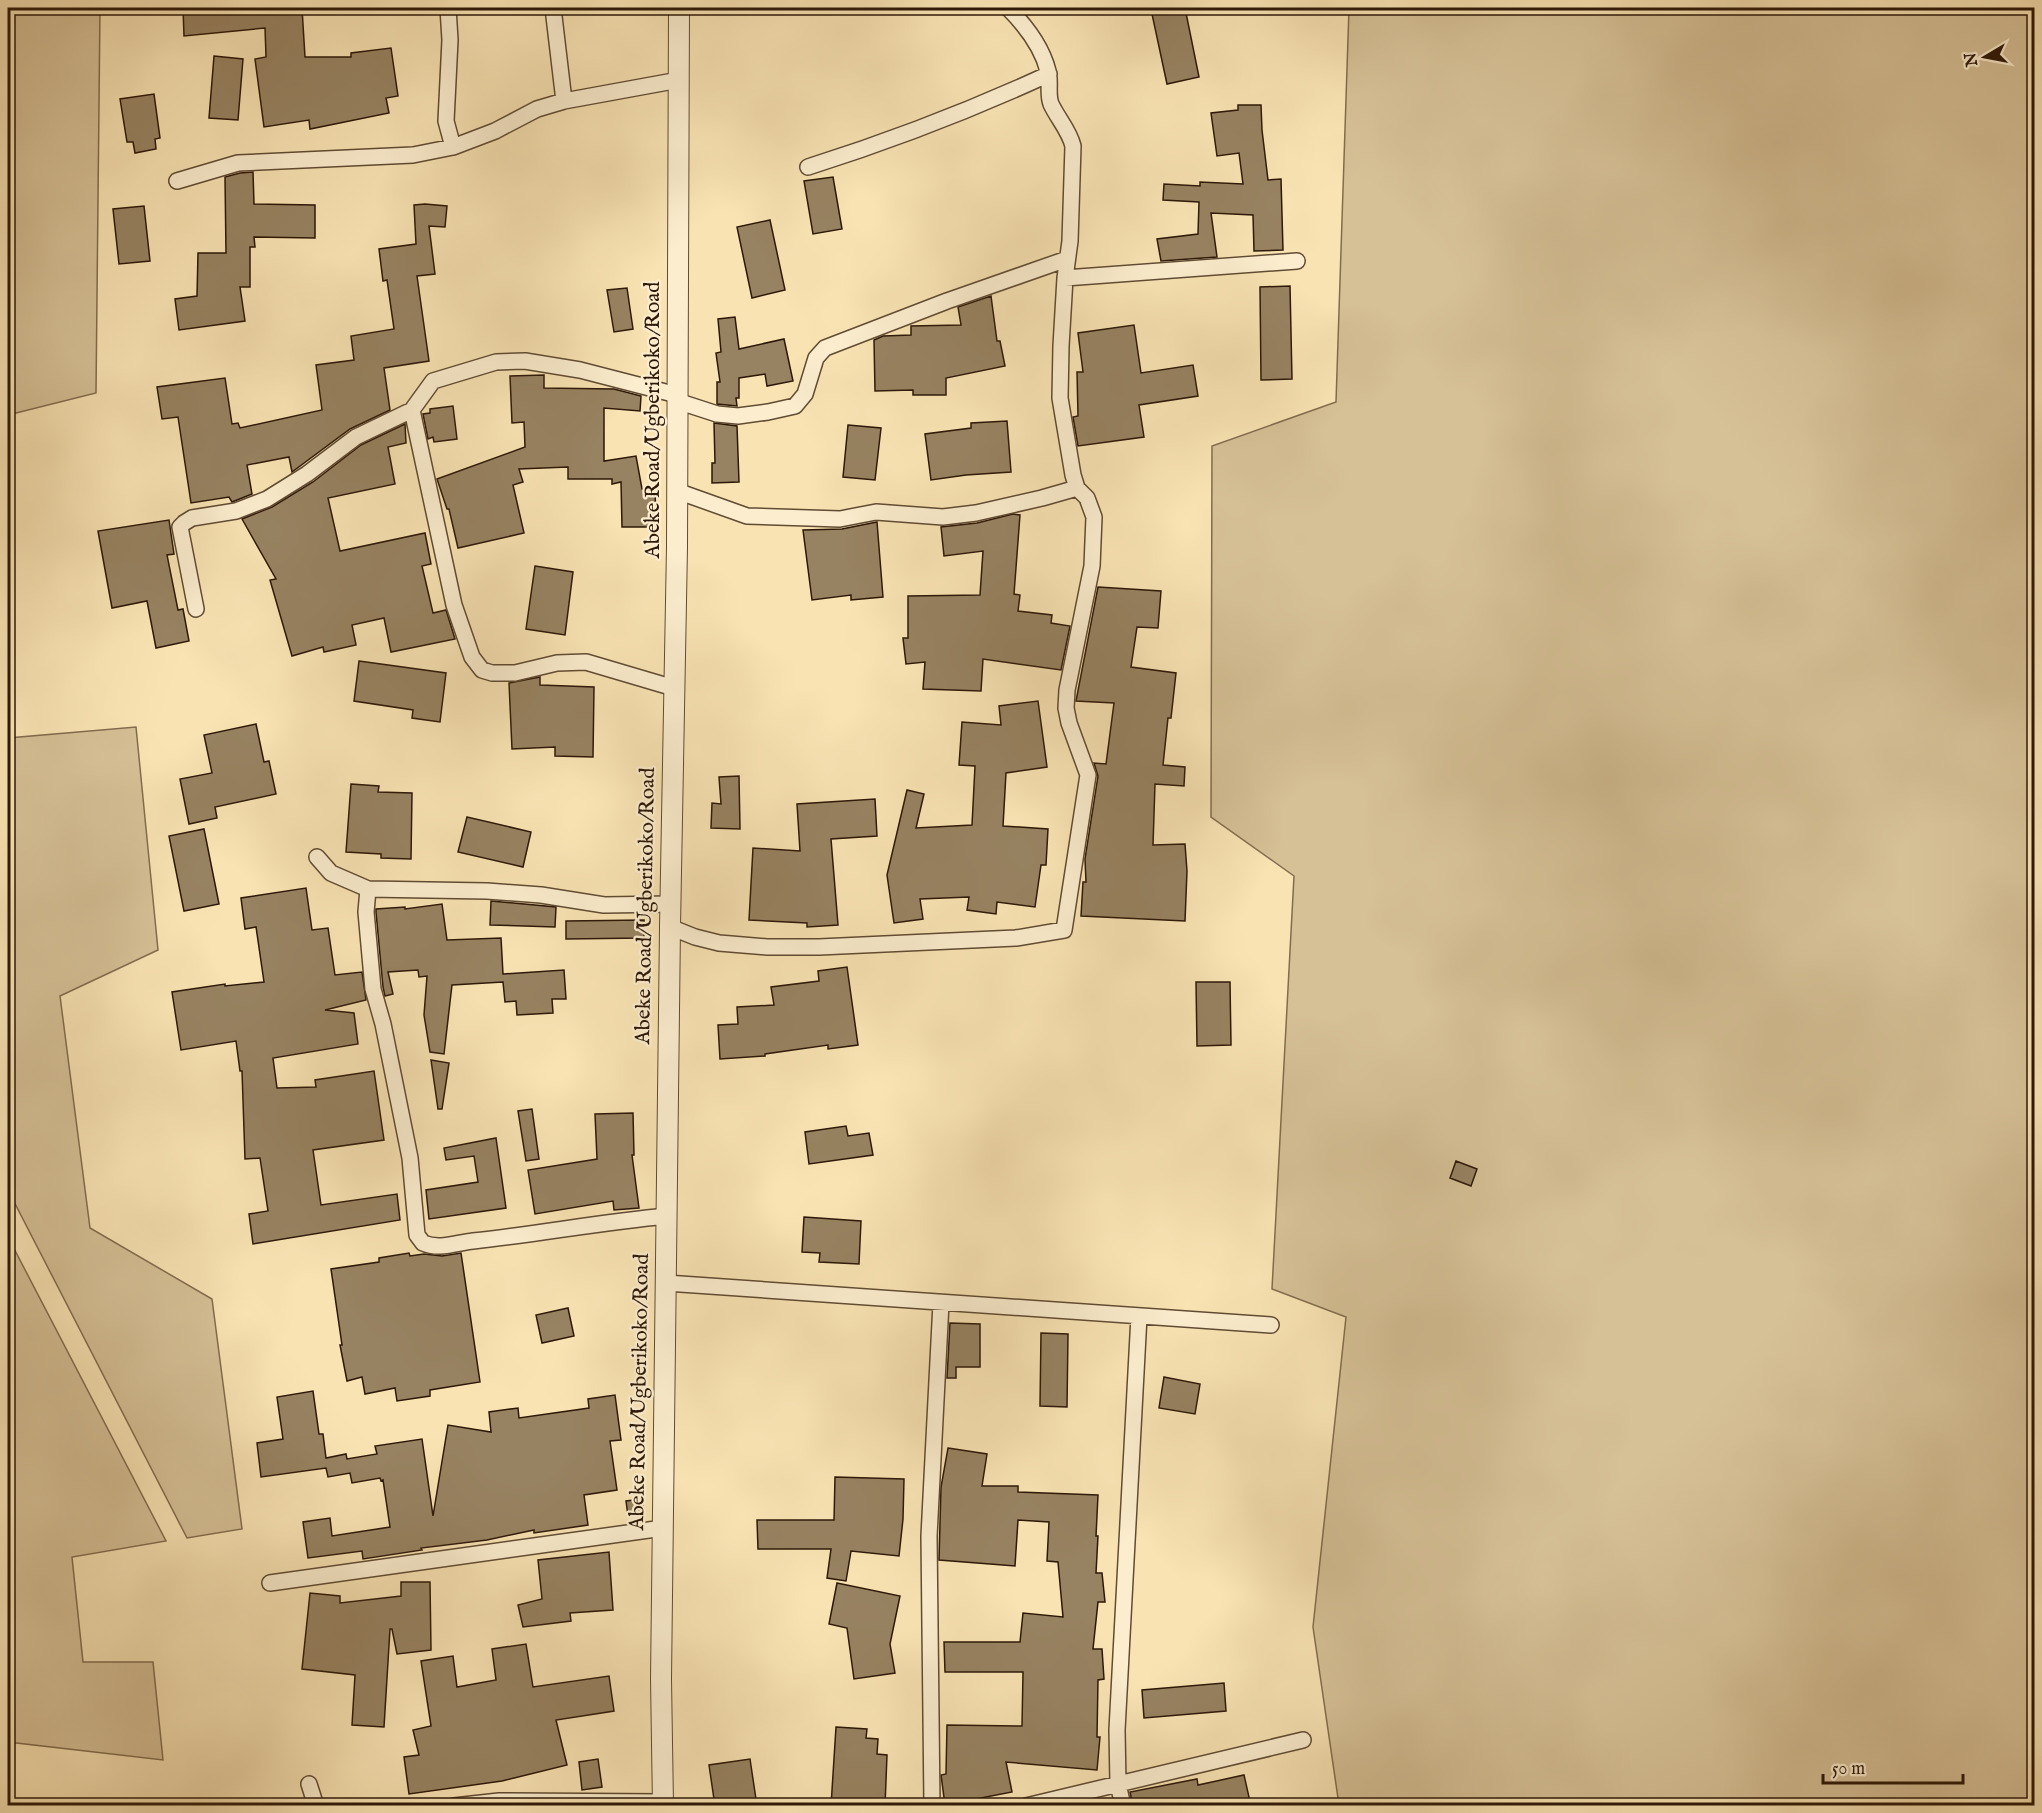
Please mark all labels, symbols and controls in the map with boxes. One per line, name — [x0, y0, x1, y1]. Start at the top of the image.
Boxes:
north arrow — [1955, 27, 2015, 87]
text: N — [1961, 51, 1983, 69]
street label: Abeke Road/Ugberikoko/Road — [640, 281, 667, 560]
street label: Abeke Road/Ugberikoko/Road — [630, 766, 662, 1046]
street label: Abeke Road/Ugberikoko/Road — [624, 1252, 656, 1532]
scale bar — [1823, 1747, 1962, 1785]
text: 50 m — [1832, 1758, 1865, 1781]

